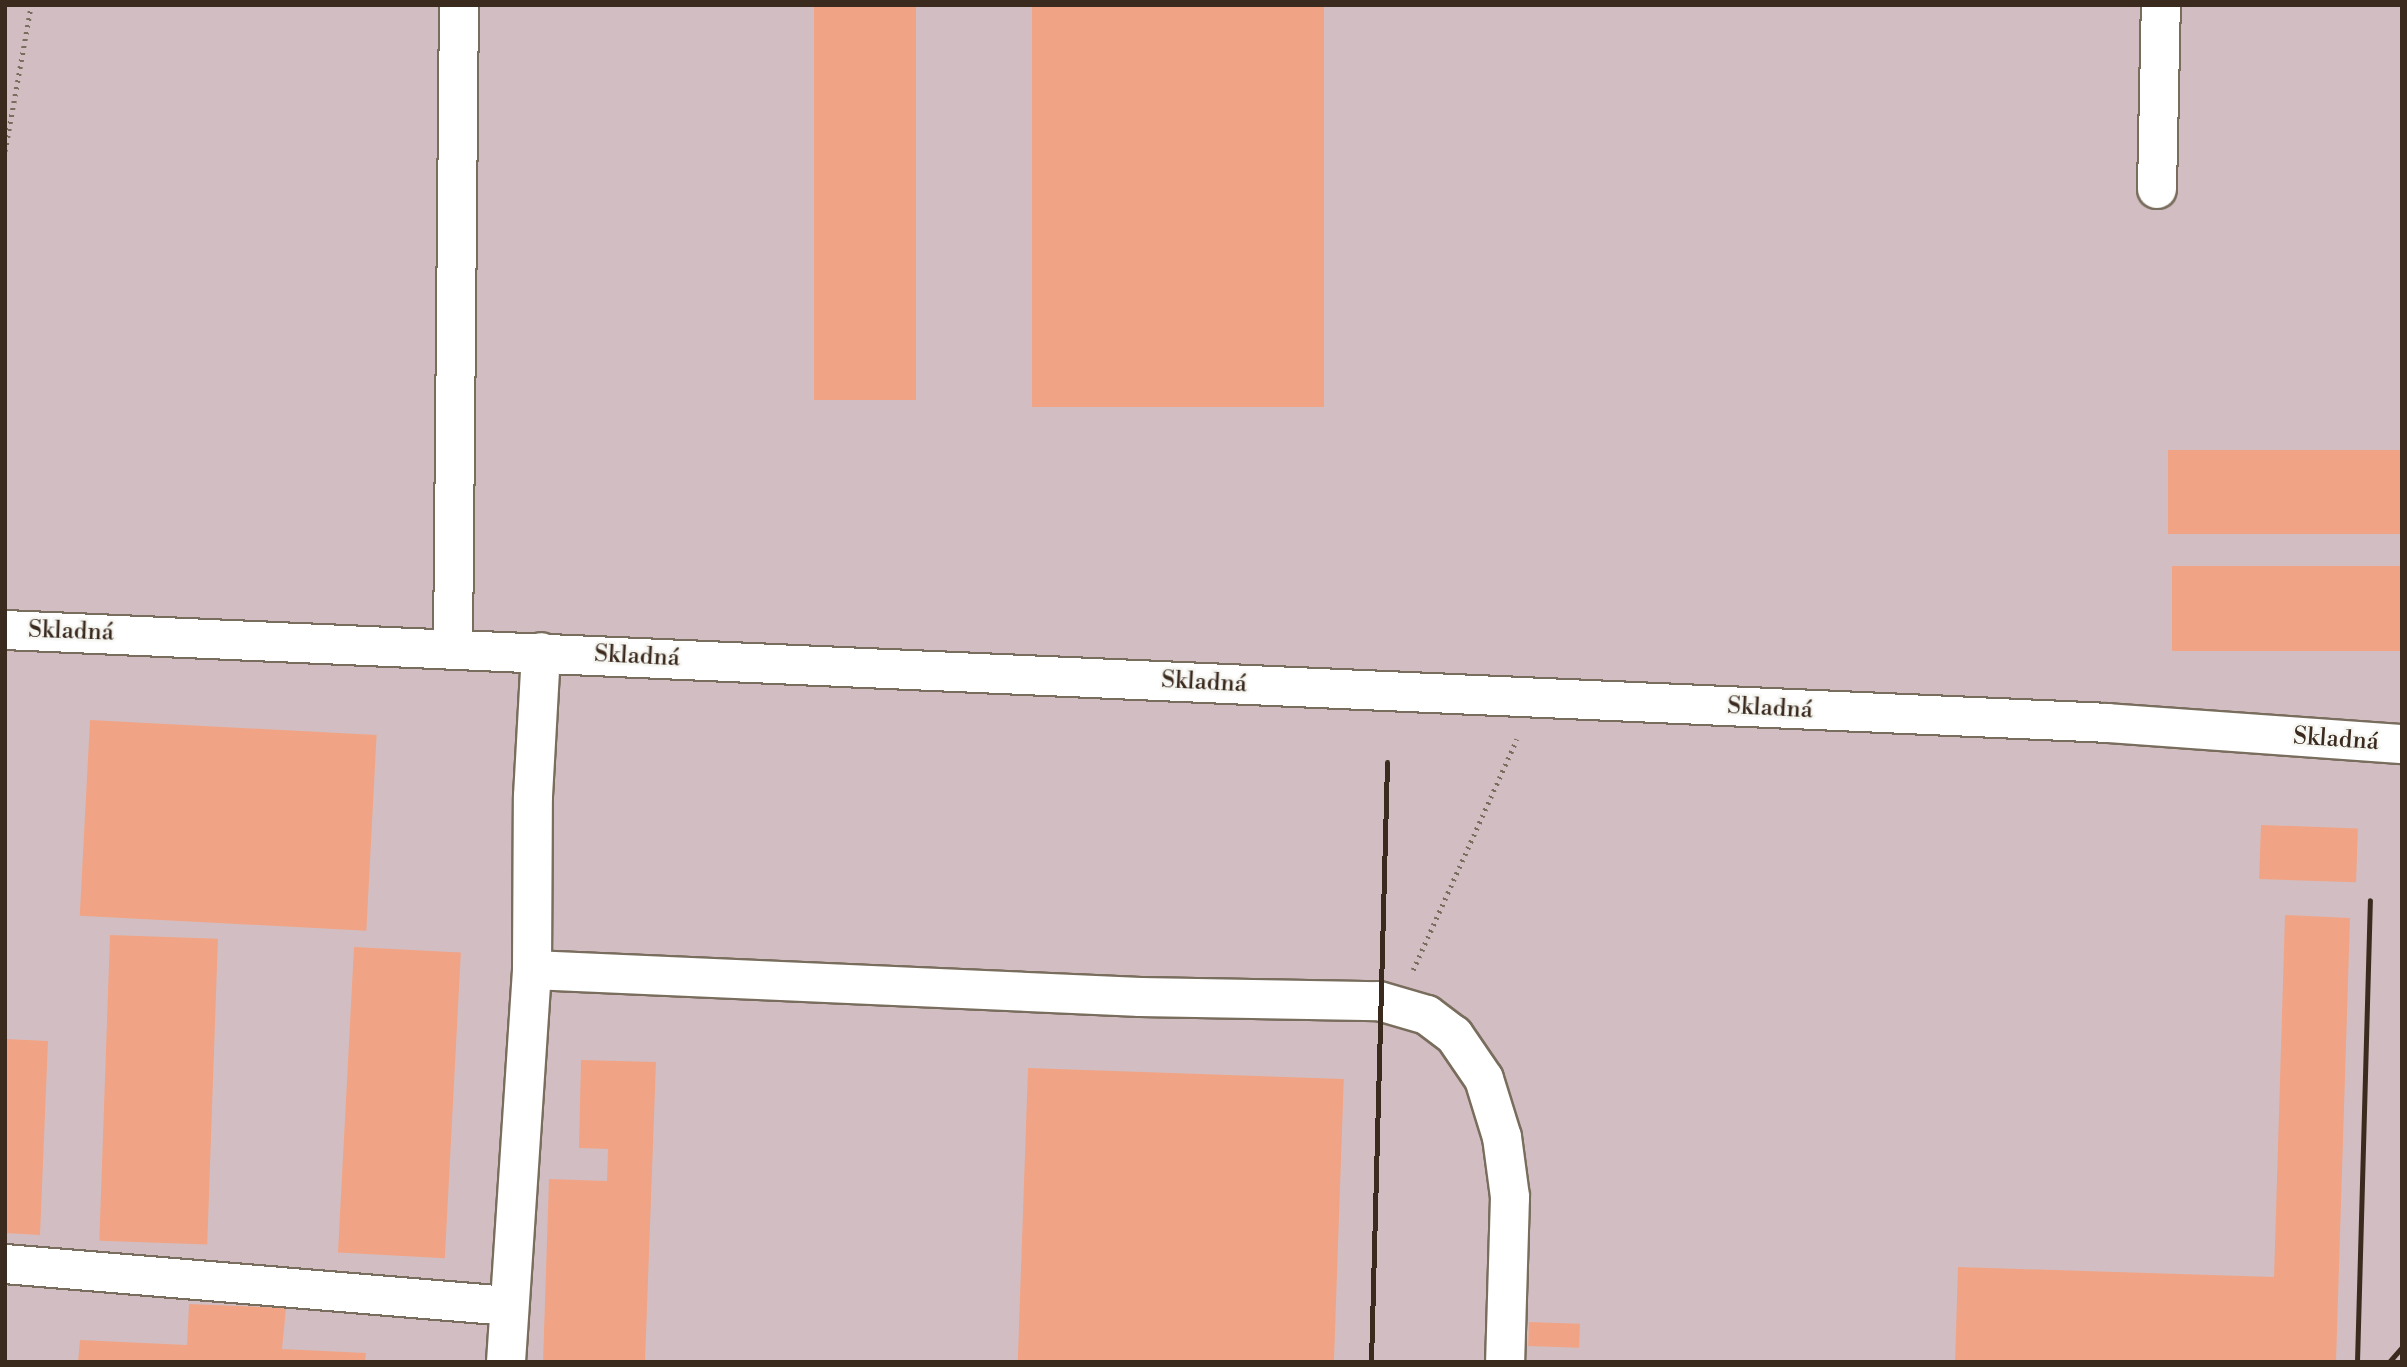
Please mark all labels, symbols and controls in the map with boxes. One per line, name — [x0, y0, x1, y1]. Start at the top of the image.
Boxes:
street label: Skladná — [28, 616, 114, 648]
street label: Skladná — [593, 640, 681, 674]
street label: Skladná — [1160, 666, 1248, 700]
street label: Skladná — [1726, 692, 1814, 726]
street label: Skladná — [2292, 723, 2380, 757]

